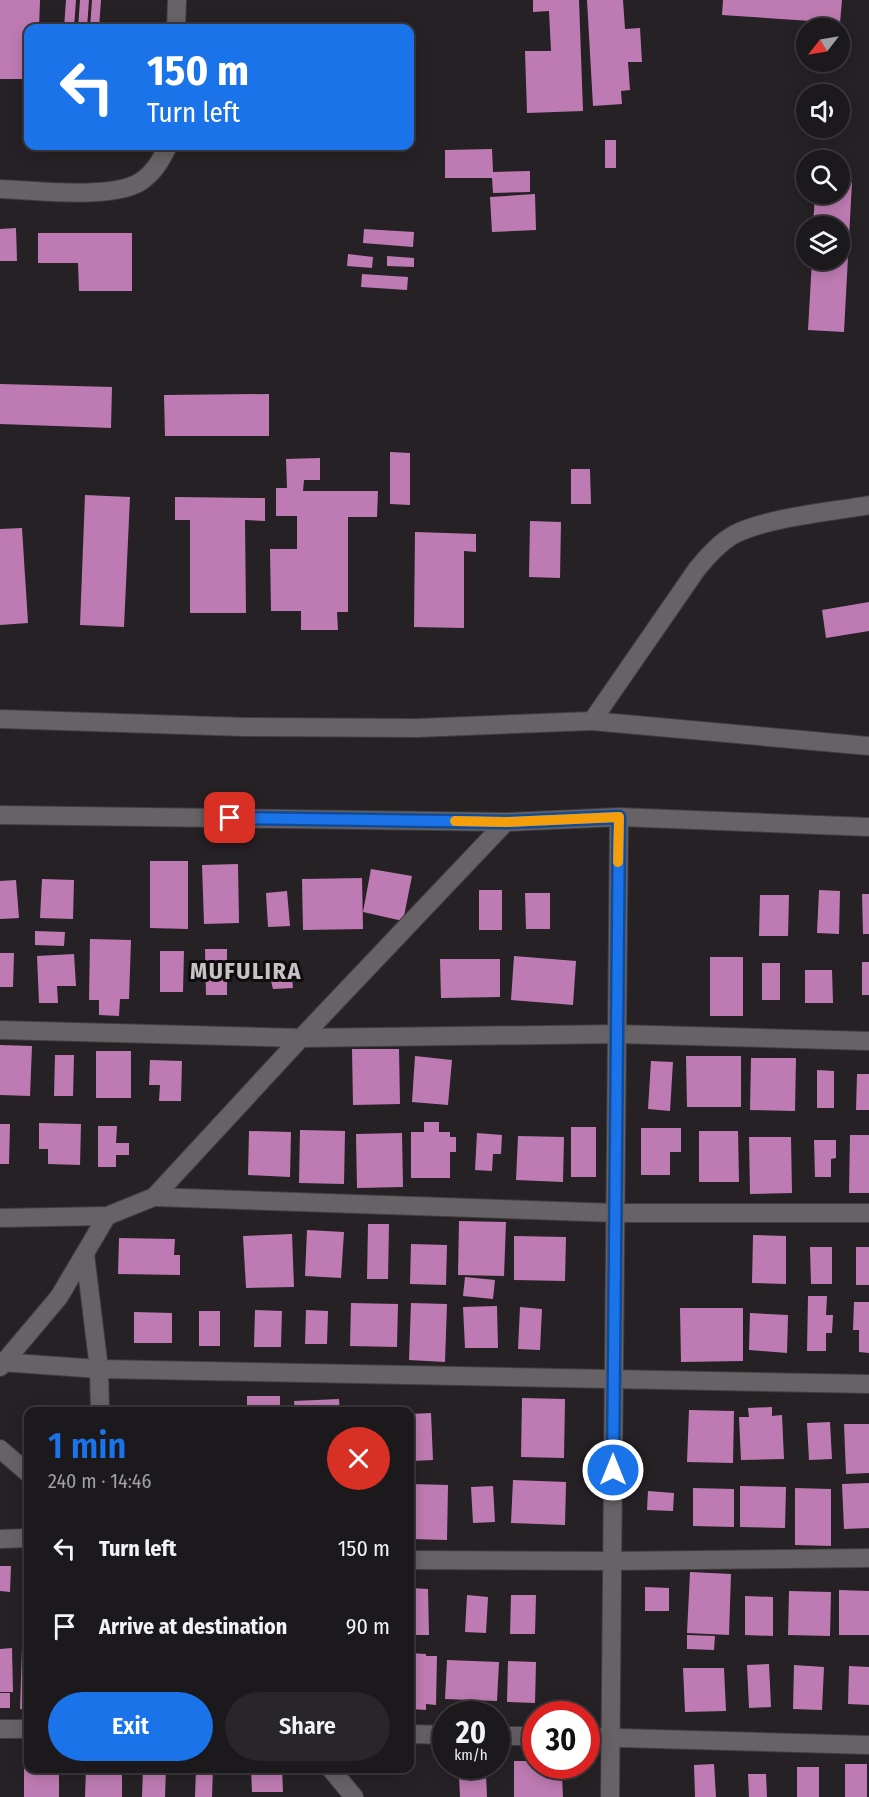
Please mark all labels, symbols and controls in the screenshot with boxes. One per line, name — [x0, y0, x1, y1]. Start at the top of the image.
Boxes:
north arrow — [796, 18, 850, 72]
map controls — [796, 18, 850, 270]
text: 150 m — [147, 46, 249, 96]
icon: left — [48, 48, 126, 126]
button: sound — [796, 84, 850, 138]
text: Turn left — [147, 97, 240, 129]
button: search — [796, 150, 850, 204]
button: layers — [796, 216, 850, 270]
pin — [204, 792, 255, 843]
icon: arrive — [213, 801, 246, 834]
district label: MUFULIRA — [190, 957, 302, 985]
text: 1 min — [48, 1424, 126, 1468]
button: close — [327, 1427, 390, 1490]
position arrow — [581, 1438, 645, 1502]
text: 240 m · 14:46 — [48, 1469, 151, 1493]
icon: left — [48, 1532, 81, 1565]
text: Turn left — [99, 1535, 177, 1562]
text: 150 m — [338, 1535, 390, 1562]
icon: arrive — [48, 1610, 81, 1643]
text: Arrive at destination — [99, 1613, 287, 1640]
text: 90 m — [346, 1613, 390, 1640]
button: Exit — [48, 1692, 213, 1761]
button: Share — [225, 1692, 390, 1761]
speed limit sign: 30 — [522, 1701, 600, 1779]
text: 20 — [456, 1715, 486, 1751]
text: km/h — [454, 1746, 488, 1764]

